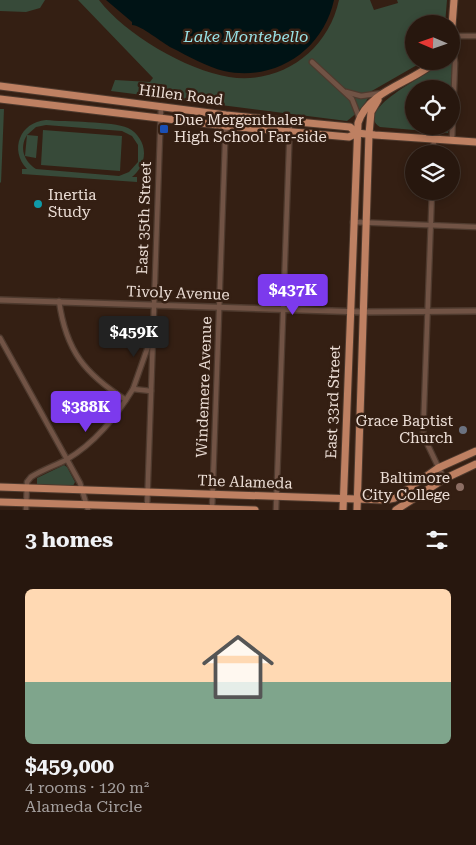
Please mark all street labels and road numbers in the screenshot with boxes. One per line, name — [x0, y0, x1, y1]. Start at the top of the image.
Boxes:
street label: Hillen Road — [138, 81, 225, 109]
street label: East 35th Street — [133, 161, 155, 275]
street label: Tivoly Avenue — [126, 282, 230, 304]
street label: Windemere Avenue — [193, 316, 215, 458]
street label: East 33rd Street — [322, 345, 344, 459]
street label: The Alameda — [197, 471, 293, 493]

